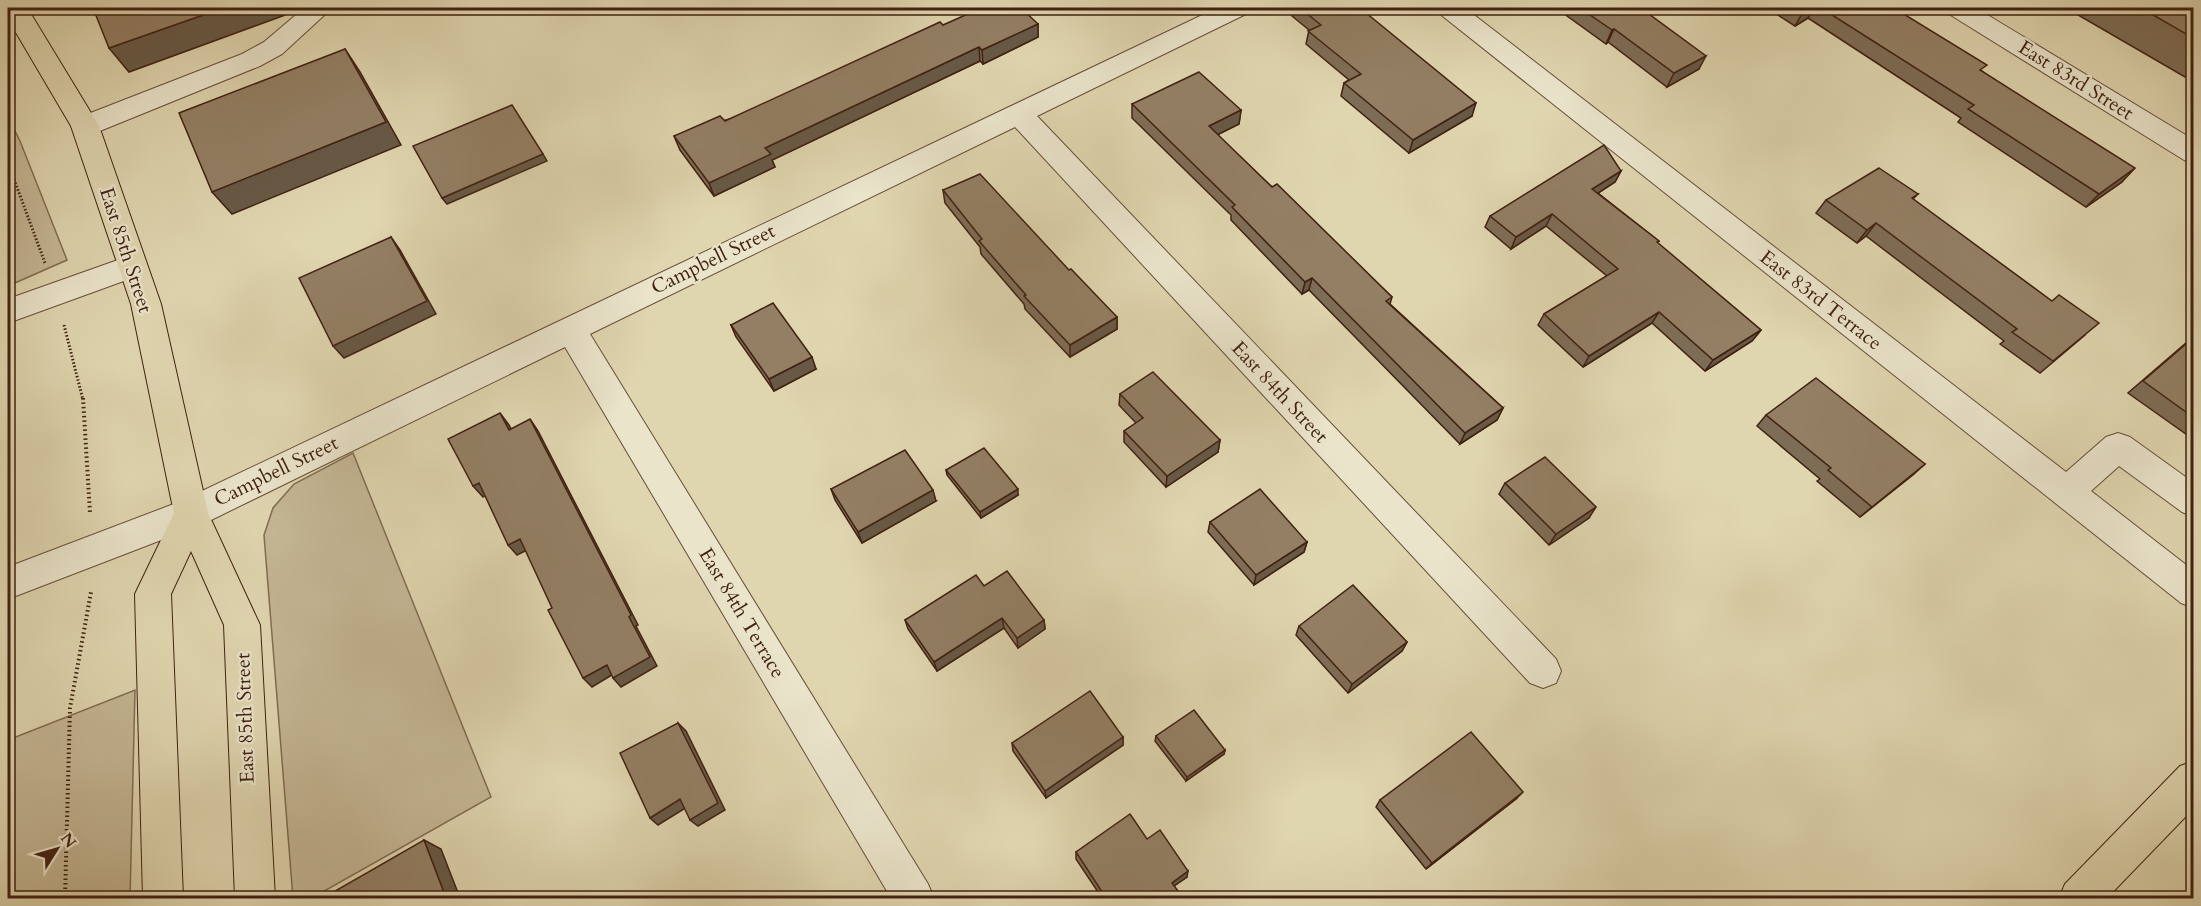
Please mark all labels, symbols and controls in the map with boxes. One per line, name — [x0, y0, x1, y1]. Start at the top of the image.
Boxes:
street label: East 83rd Street — [2013, 34, 2139, 127]
street label: East 85th Street — [93, 184, 159, 317]
street label: Campbell Street — [646, 217, 780, 301]
street label: East 83rd Terrace — [1754, 244, 1888, 356]
street label: East 84th Street — [1226, 335, 1335, 449]
street label: Campbell Street — [209, 429, 343, 513]
street label: East 84th Terrace — [692, 543, 792, 683]
street label: East 85th Street — [229, 652, 261, 784]
north arrow — [27, 819, 87, 879]
text: N — [55, 828, 81, 853]

